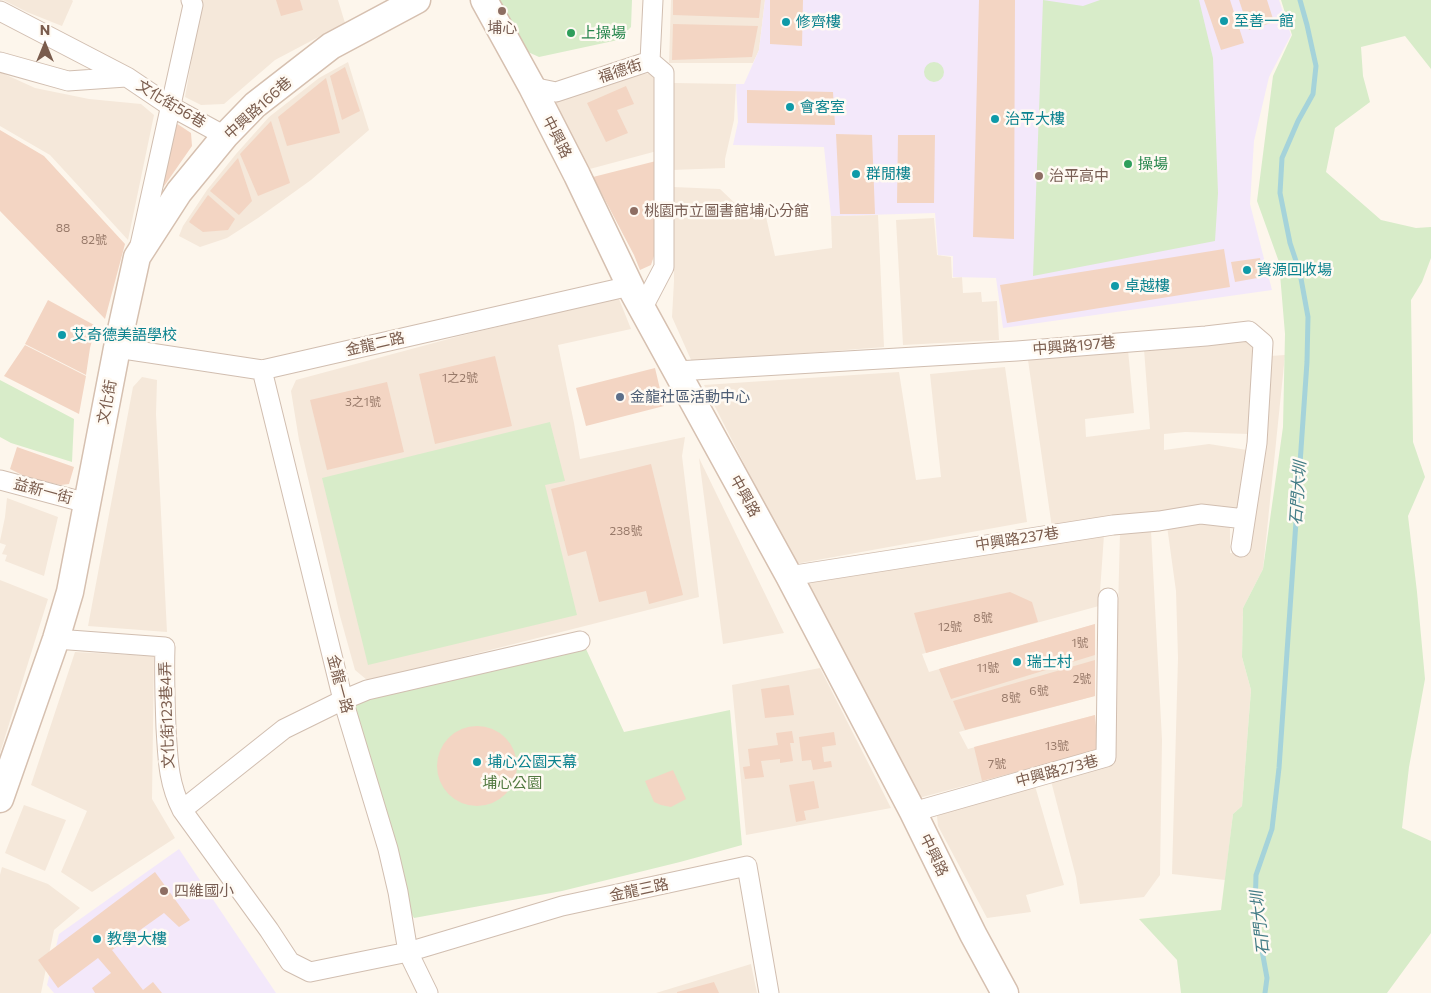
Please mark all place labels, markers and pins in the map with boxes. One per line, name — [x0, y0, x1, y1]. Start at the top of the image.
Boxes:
marker: 埔心 — [496, 5, 508, 17]
place label: 至善一館 — [1234, 12, 1294, 30]
place label: 修齊樓 — [796, 13, 841, 31]
marker: 至善一館 — [1218, 15, 1230, 27]
marker: 修齊樓 — [780, 16, 792, 28]
place label: 埔心 — [487, 19, 517, 37]
place label: 上操場 — [581, 24, 626, 42]
marker: 上操場 — [565, 27, 577, 39]
place label: 會客室 — [800, 98, 845, 116]
marker: 會客室 — [784, 101, 796, 113]
place label: 治平大樓 — [1005, 110, 1065, 128]
marker: 治平大樓 — [989, 113, 1001, 125]
place label: 操場 — [1138, 155, 1168, 173]
marker: 操場 — [1122, 158, 1134, 170]
place label: 群閒樓 — [866, 165, 911, 183]
place label: 治平高中 — [1049, 167, 1109, 185]
marker: 群閒樓 — [850, 168, 862, 180]
marker: 治平高中 — [1033, 170, 1045, 182]
place label: 桃園市立圖書館埔心分館 — [644, 202, 809, 220]
marker: 桃園市立圖書館埔心分館 — [628, 205, 640, 217]
place label: 資源回收場 — [1257, 261, 1332, 279]
marker: 資源回收場 — [1241, 264, 1253, 276]
place label: 卓越樓 — [1125, 277, 1170, 295]
marker: 卓越樓 — [1109, 280, 1121, 292]
place label: 艾奇德美語學校 — [72, 326, 177, 344]
marker: 艾奇德美語學校 — [56, 329, 68, 341]
place label: 金龍社區活動中心 — [630, 388, 750, 406]
marker: 金龍社區活動中心 — [614, 391, 626, 403]
place label: 瑞士村 — [1027, 653, 1072, 671]
marker: 瑞士村 — [1011, 656, 1023, 668]
place label: 埔心公園天幕 — [487, 753, 577, 771]
marker: 埔心公園天幕 — [471, 756, 483, 768]
place label: 四維國小 — [174, 882, 234, 900]
marker: 四維國小 — [158, 885, 170, 897]
place label: 教學大樓 — [107, 930, 167, 948]
marker: 教學大樓 — [91, 933, 103, 945]

